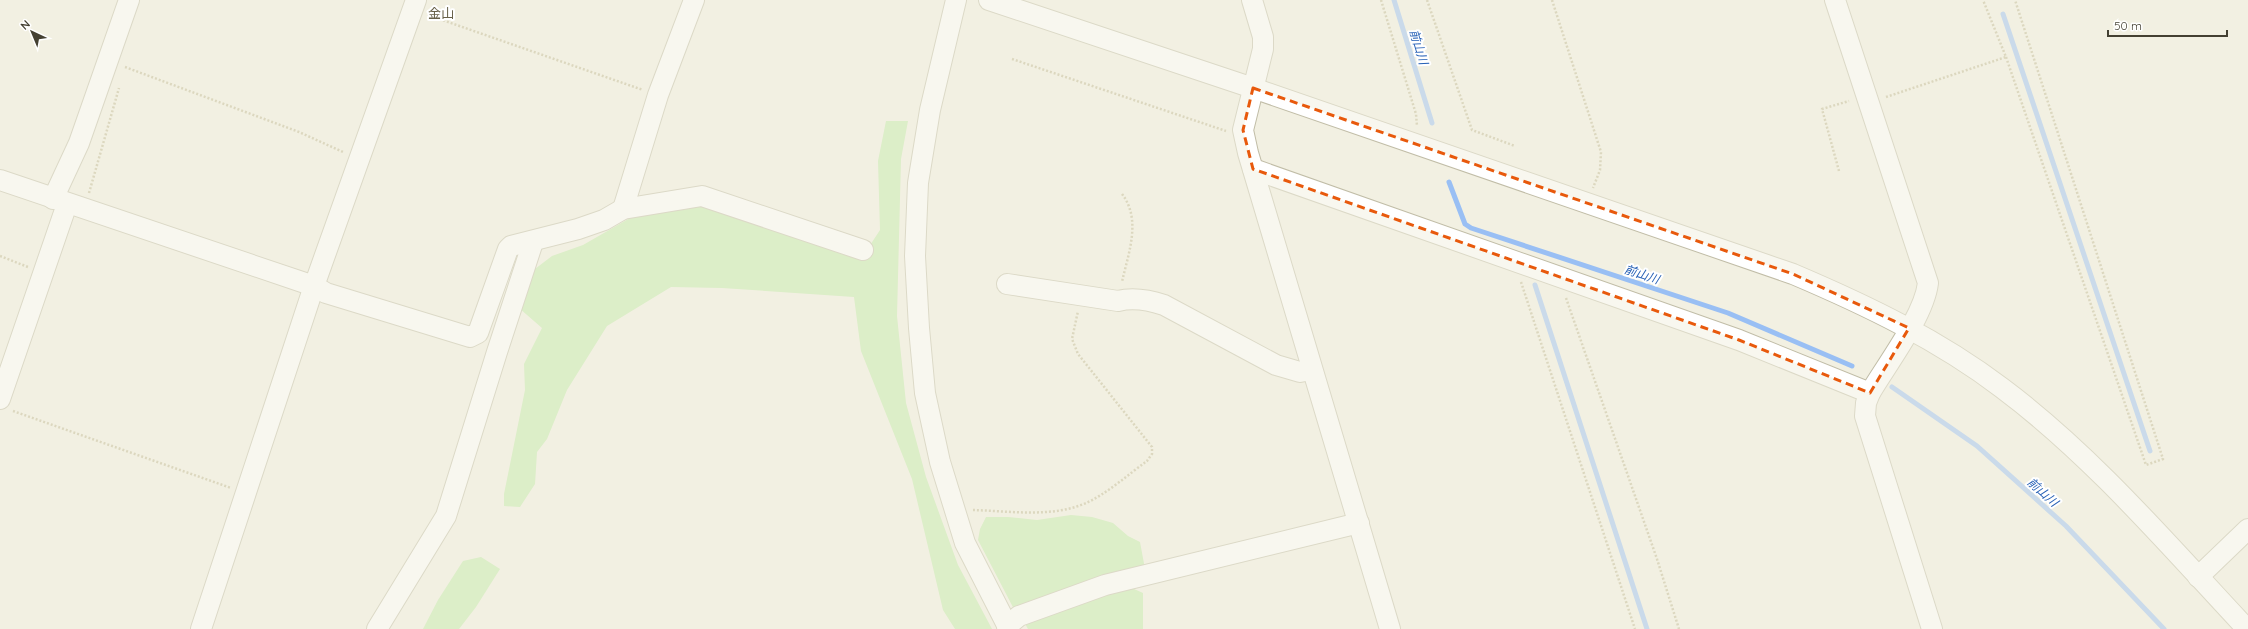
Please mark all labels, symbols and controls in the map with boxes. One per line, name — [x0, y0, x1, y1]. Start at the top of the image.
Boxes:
district label: 金山 — [428, 5, 454, 21]
north arrow — [12, 12, 52, 52]
scale bar — [2108, 12, 2227, 38]
text: N — [17, 17, 33, 33]
text: 50 m — [2114, 18, 2142, 33]
water label: 前山川 — [1407, 28, 1432, 68]
water label: 前山川 — [1623, 261, 1663, 287]
water label: 前山川 — [2025, 474, 2063, 511]

